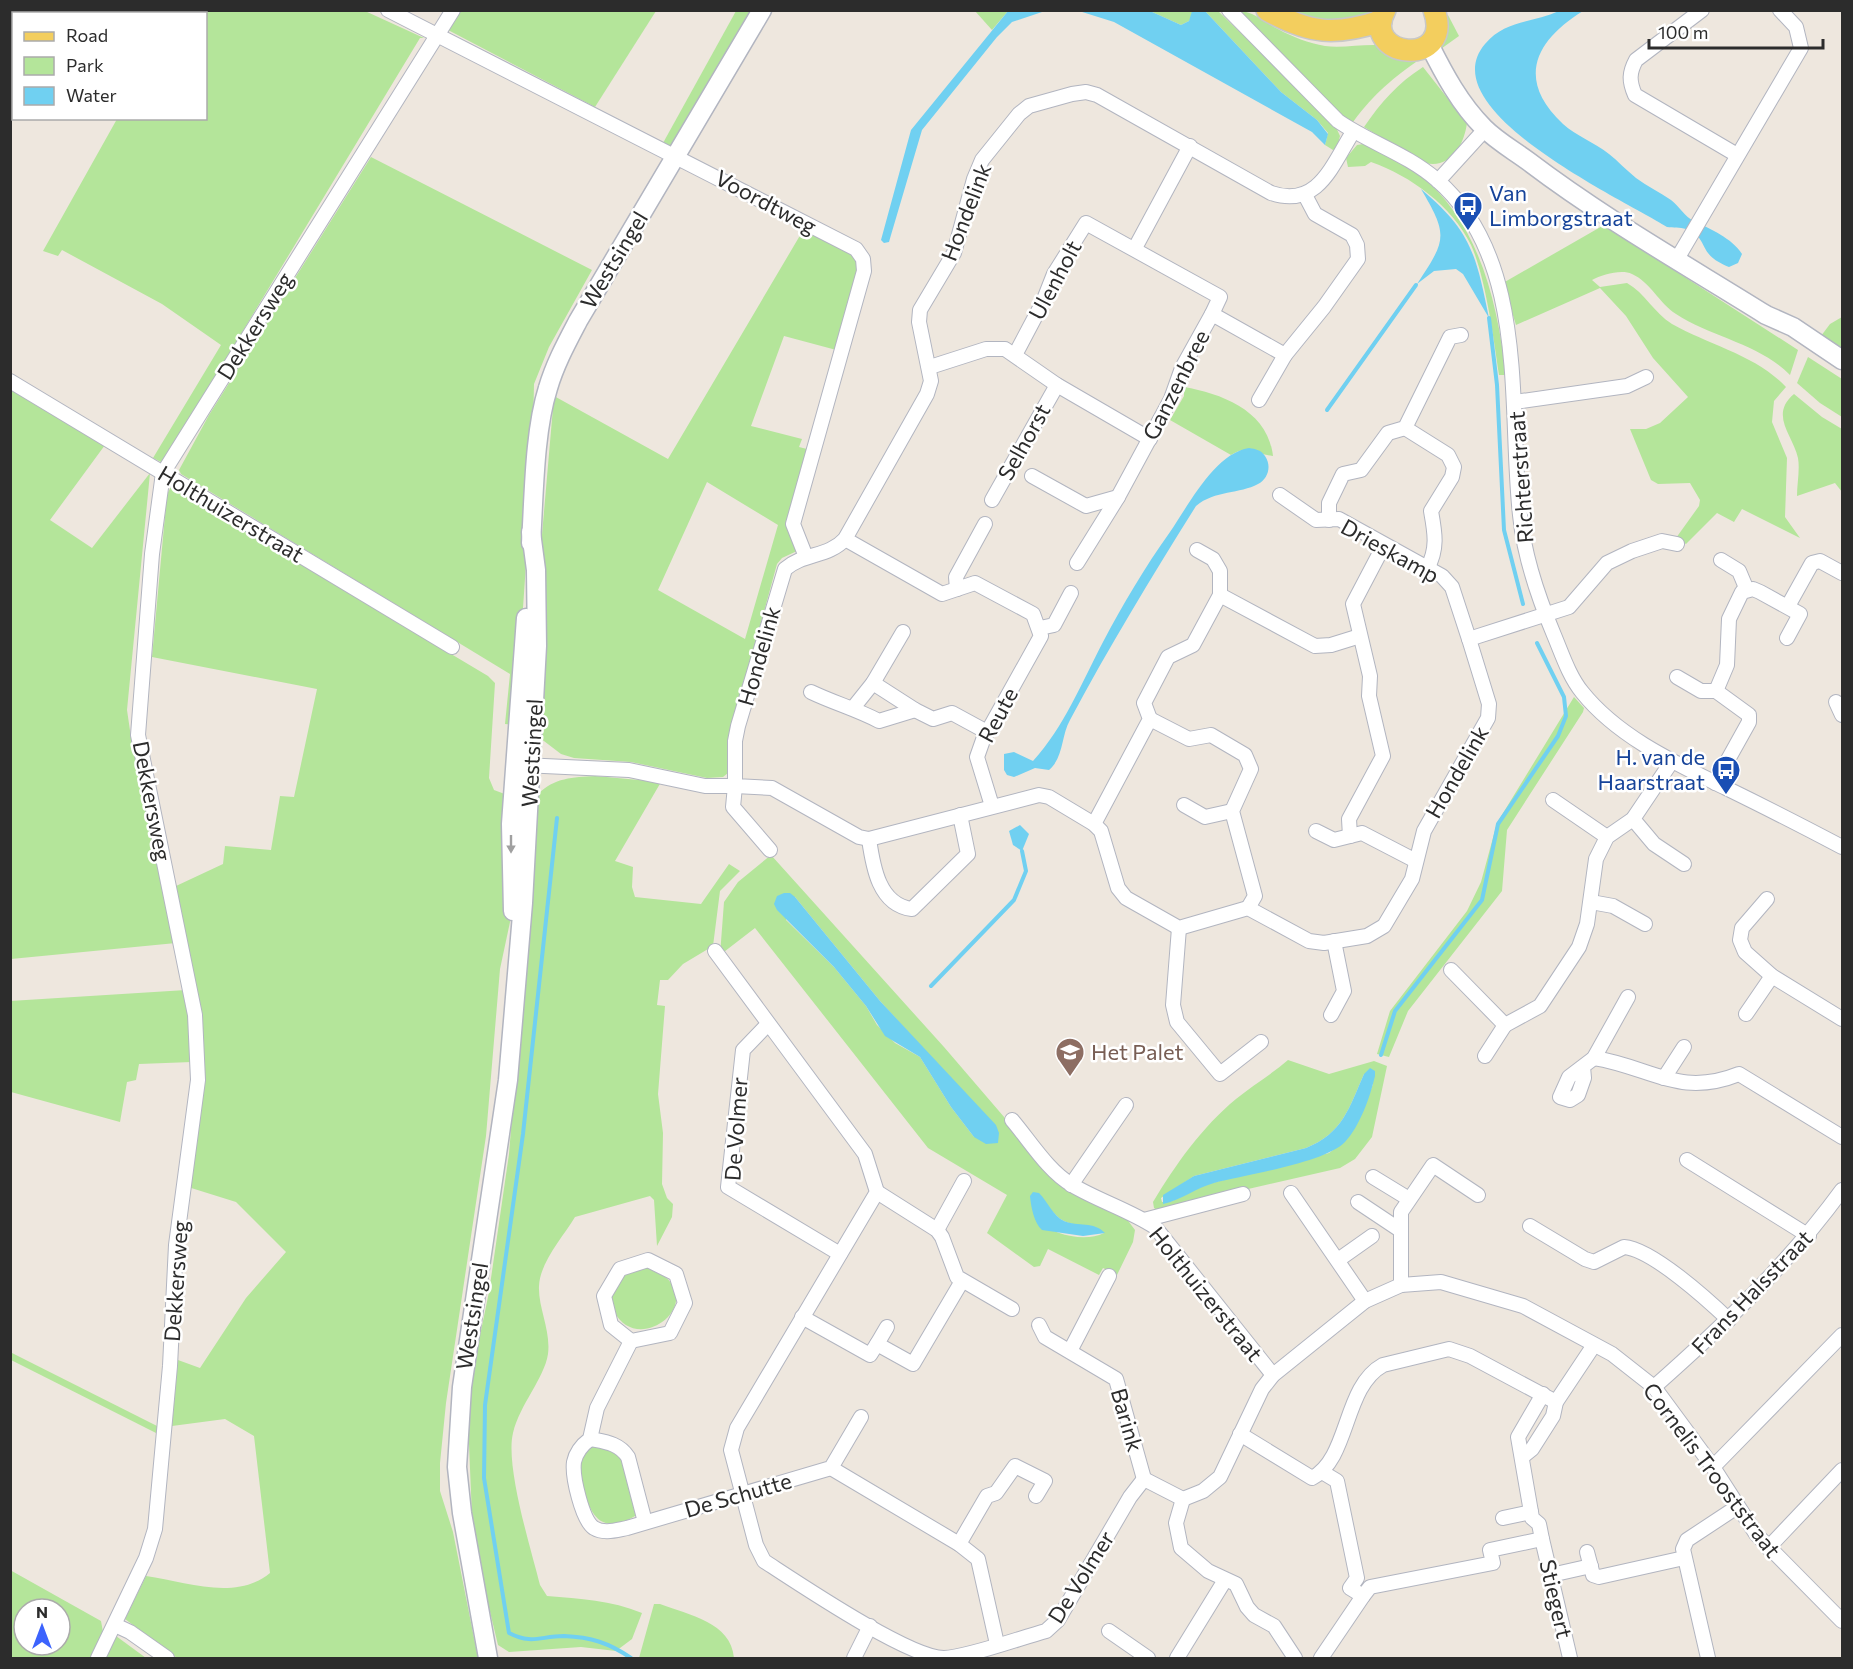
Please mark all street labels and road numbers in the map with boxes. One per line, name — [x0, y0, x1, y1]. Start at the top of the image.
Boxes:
street label: Hondelink — [935, 159, 996, 264]
street label: Voordtweg — [711, 164, 822, 240]
street label: Westsingel — [574, 206, 653, 313]
street label: Ulenholt — [1022, 235, 1087, 324]
street label: Dekkersweg — [211, 267, 298, 385]
street label: Ganzenbree — [1136, 325, 1215, 444]
street label: Selhorst — [992, 399, 1056, 485]
street label: Richterstraat — [1502, 410, 1539, 544]
street label: Holthuizerstraat — [153, 459, 309, 568]
street label: Drieskamp — [1337, 513, 1444, 589]
street label: Hondelink — [731, 603, 786, 709]
street label: Reute — [972, 683, 1023, 747]
street label: Westsingel — [515, 698, 548, 808]
street label: Hondelink — [1419, 721, 1494, 823]
street label: Dekkersweg — [128, 739, 177, 863]
street label: De Volmer — [718, 1076, 753, 1182]
street label: Dekkersweg — [158, 1219, 193, 1343]
street label: Holthuizerstraat — [1144, 1221, 1269, 1366]
street label: Frans Halsstraat — [1686, 1224, 1818, 1359]
street label: Westsingel — [450, 1260, 493, 1372]
street label: Cornelis Trooststraat — [1638, 1377, 1787, 1562]
street label: Barink — [1106, 1385, 1149, 1455]
street label: De Schutte — [681, 1466, 795, 1523]
street label: De Volmer — [1042, 1525, 1120, 1628]
street label: Stiegert — [1534, 1557, 1579, 1641]

